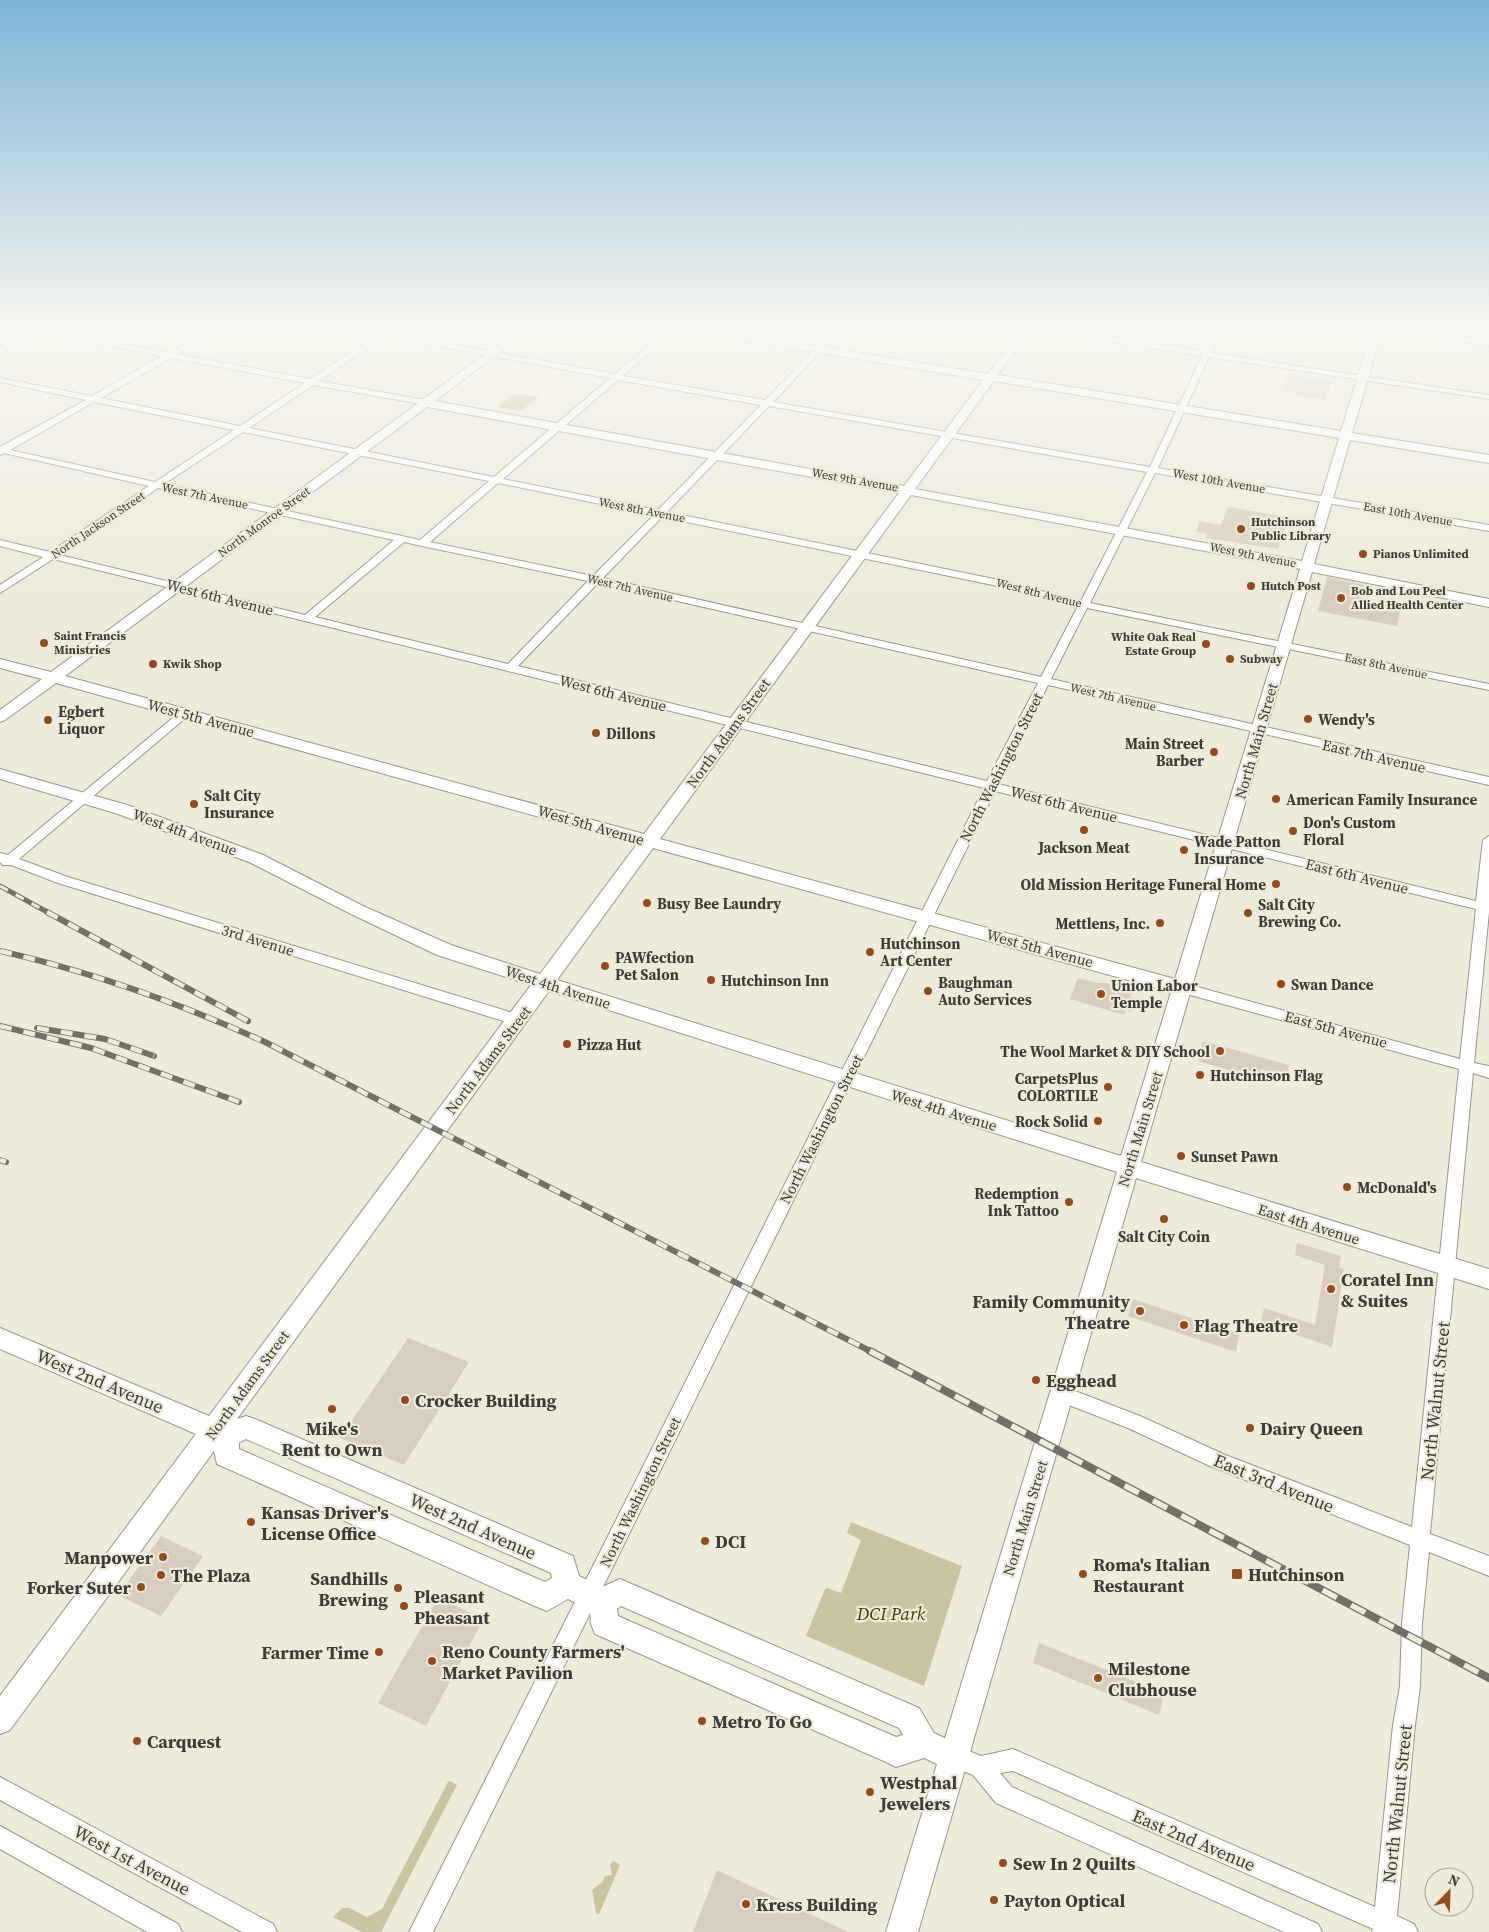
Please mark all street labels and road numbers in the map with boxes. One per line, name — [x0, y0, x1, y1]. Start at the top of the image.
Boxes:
street label: West 9th Avenue — [810, 464, 900, 496]
street label: West 10th Avenue — [1171, 465, 1267, 497]
street label: West 7th Avenue — [160, 479, 250, 513]
street label: North Monroe Street — [215, 483, 313, 561]
street label: North Jackson Street — [48, 488, 148, 562]
street label: West 8th Avenue — [597, 494, 687, 526]
street label: East 10th Avenue — [1362, 498, 1454, 530]
street label: West 9th Avenue — [1208, 539, 1298, 571]
street label: West 7th Avenue — [585, 570, 675, 606]
street label: West 6th Avenue — [164, 574, 276, 621]
street label: West 8th Avenue — [994, 575, 1084, 611]
street label: East 8th Avenue — [1343, 649, 1429, 683]
street label: West 6th Avenue — [557, 670, 669, 717]
street label: North Adams Street — [681, 674, 775, 792]
street label: West 7th Avenue — [1068, 679, 1158, 715]
street label: North Main Street — [1229, 680, 1283, 801]
street label: North Washington Street — [954, 689, 1048, 845]
street label: West 5th Avenue — [145, 694, 257, 742]
street label: East 7th Avenue — [1320, 734, 1428, 778]
street label: West 6th Avenue — [1008, 781, 1120, 828]
street label: West 5th Avenue — [535, 800, 647, 850]
street label: West 4th Avenue — [130, 803, 241, 861]
street label: East 6th Avenue — [1303, 853, 1411, 899]
street label: 3rd Avenue — [219, 919, 297, 961]
street label: West 5th Avenue — [984, 924, 1096, 972]
street label: West 4th Avenue — [502, 960, 614, 1014]
street label: North Adams Street — [440, 1001, 536, 1119]
street label: East 5th Avenue — [1282, 1005, 1390, 1053]
street label: North Washington Street — [774, 1051, 868, 1207]
street label: North Main Street — [1112, 1069, 1168, 1189]
street label: West 4th Avenue — [888, 1084, 1000, 1136]
street label: East 4th Avenue — [1255, 1199, 1363, 1250]
street label: North Walnut Street — [1414, 1320, 1456, 1482]
street label: North Adams Street — [200, 1326, 294, 1444]
street label: West 2nd Avenue — [32, 1343, 168, 1419]
street label: North Washington Street — [594, 1413, 686, 1571]
street label: East 3rd Avenue — [1210, 1447, 1338, 1519]
street label: North Main Street — [997, 1458, 1053, 1578]
street label: West 2nd Avenue — [406, 1487, 540, 1565]
street label: North Walnut Street — [1376, 1723, 1418, 1885]
street label: East 2nd Avenue — [1129, 1803, 1259, 1877]
street label: West 1st Avenue — [69, 1819, 195, 1901]

